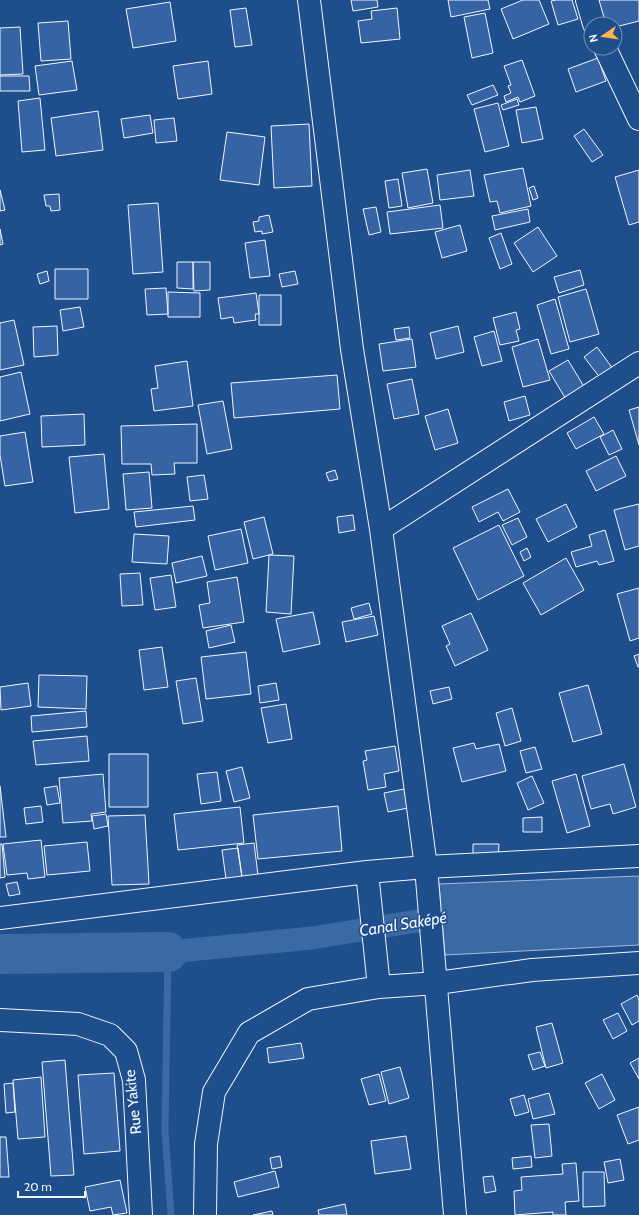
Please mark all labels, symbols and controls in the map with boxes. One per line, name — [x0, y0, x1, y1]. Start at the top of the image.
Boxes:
north arrow — [583, 16, 623, 56]
text: N — [586, 33, 601, 44]
water label: Canal Saképé — [358, 908, 448, 940]
street label: Rue Yakite — [121, 1068, 145, 1135]
scale bar — [18, 1173, 85, 1199]
text: 20 m — [24, 1179, 52, 1194]

